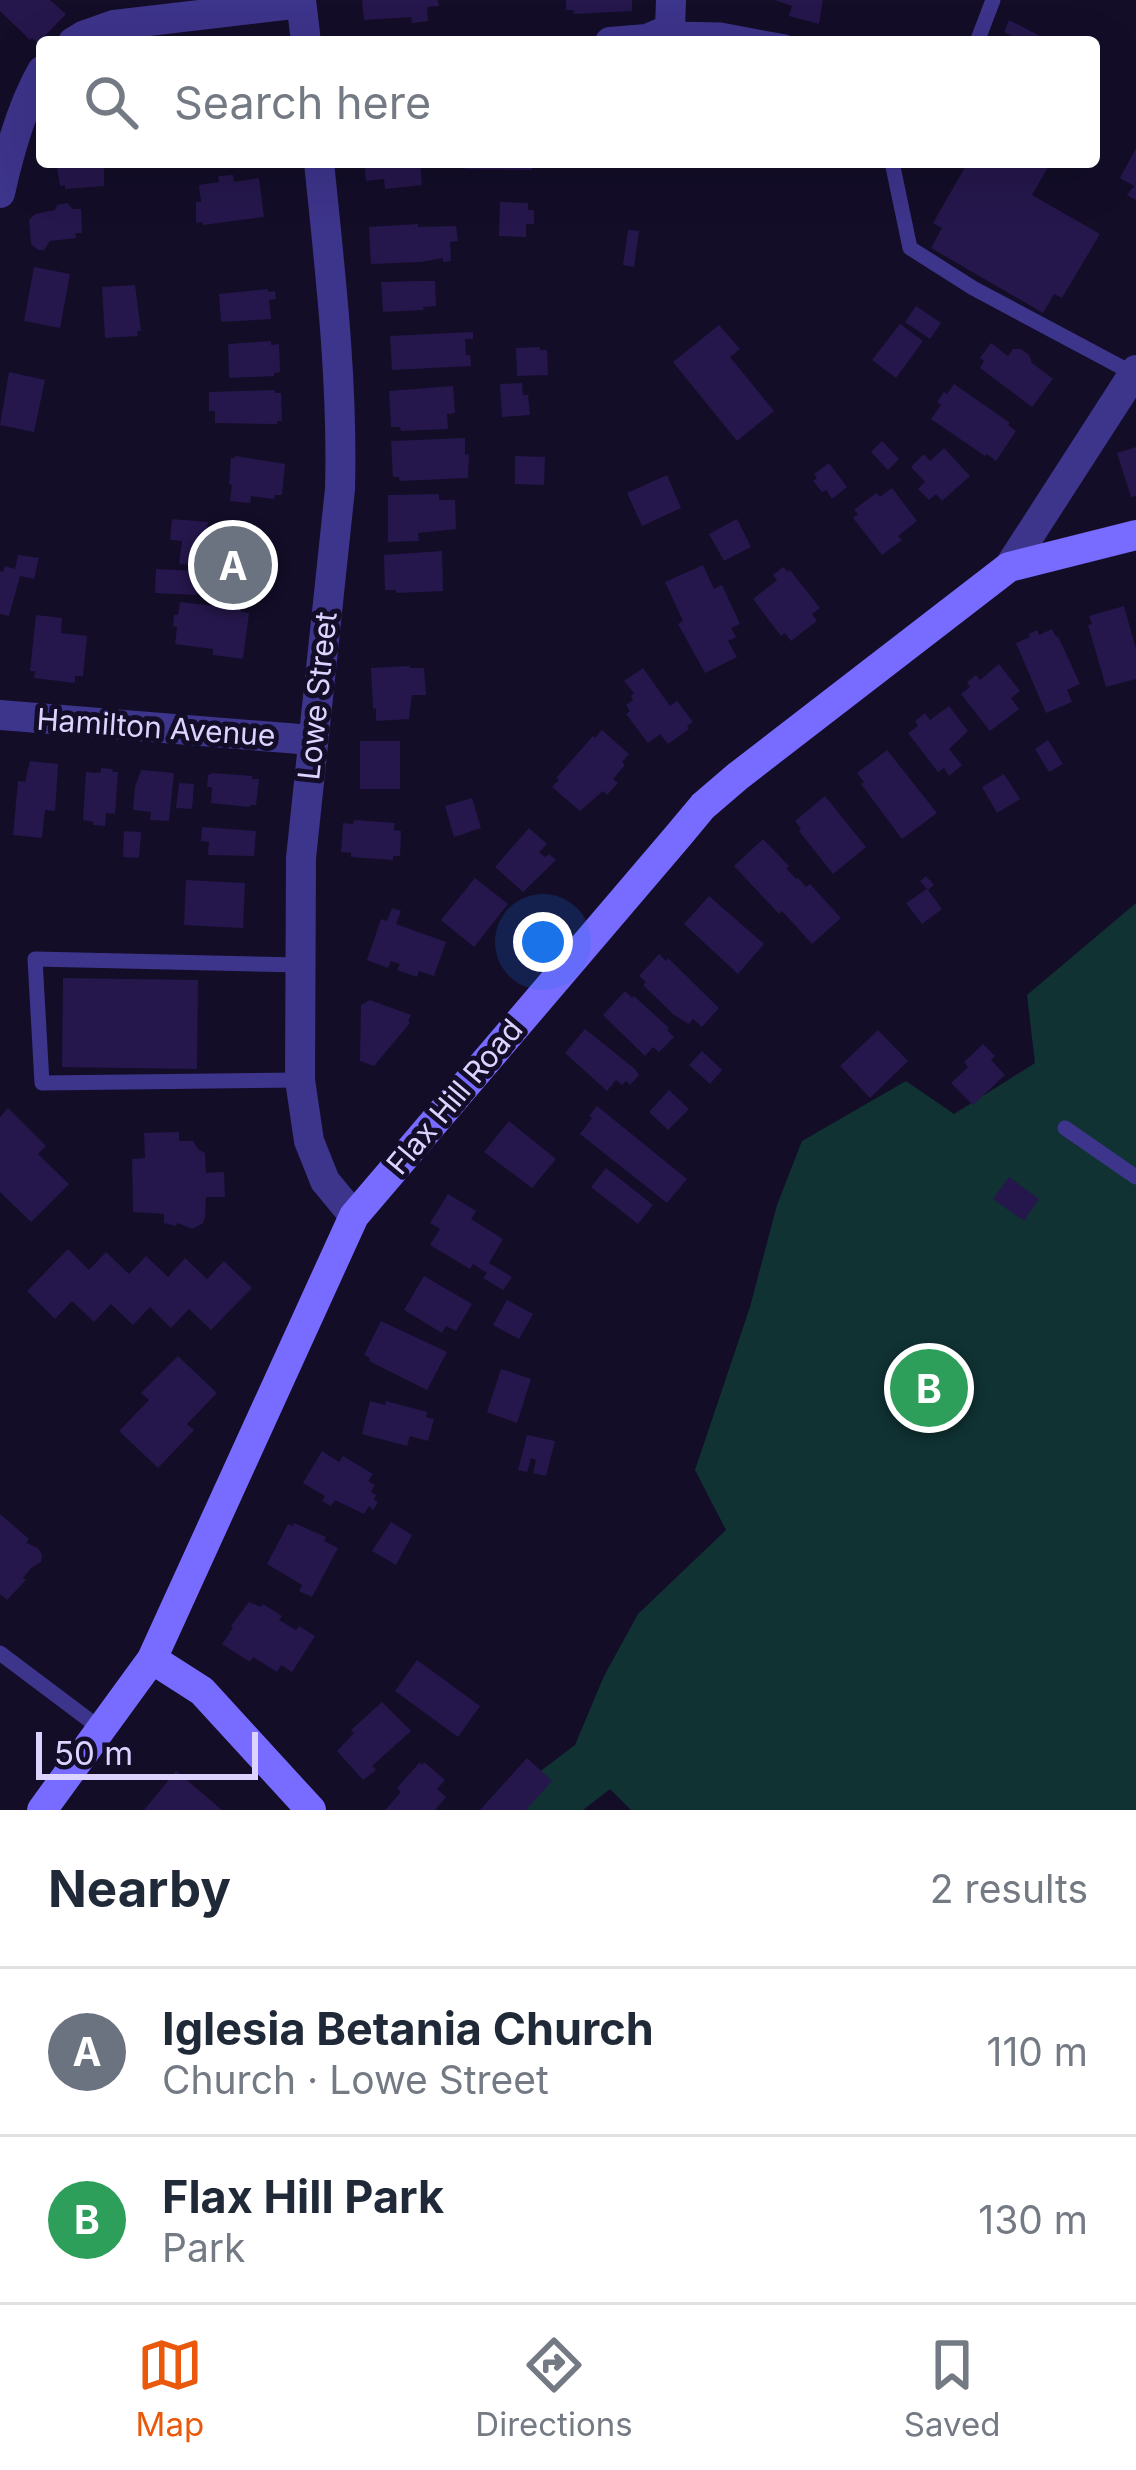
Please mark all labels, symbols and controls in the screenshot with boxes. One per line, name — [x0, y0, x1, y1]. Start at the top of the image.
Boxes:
search box — [36, 36, 1100, 168]
icon: search — [78, 69, 144, 135]
text: Search here — [174, 75, 431, 130]
pin: A — [194, 520, 272, 610]
street label: Lowe Street — [290, 610, 344, 782]
street label: Hamilton Avenue — [35, 701, 277, 753]
your location — [513, 912, 573, 972]
street label: Flax Hill Road — [379, 1011, 530, 1181]
pin: B — [890, 1343, 968, 1433]
scale bar — [36, 1726, 258, 1779]
text: 50 m — [54, 1733, 133, 1773]
text: Nearby — [48, 1858, 231, 1919]
text: 2 results — [930, 1865, 1088, 1912]
text: Iglesia Betania Church — [162, 2001, 654, 2056]
text: A — [72, 2028, 102, 2075]
text: 110 m — [987, 2028, 1088, 2075]
text: Church · Lowe Street — [162, 2056, 549, 2103]
text: Flax Hill Park — [162, 2169, 444, 2224]
text: B — [74, 2196, 100, 2243]
text: 130 m — [978, 2196, 1088, 2243]
text: Park — [162, 2224, 246, 2271]
tab: Map — [136, 2332, 204, 2444]
tab: Directions — [475, 2332, 633, 2444]
tab: Saved — [904, 2332, 1000, 2444]

